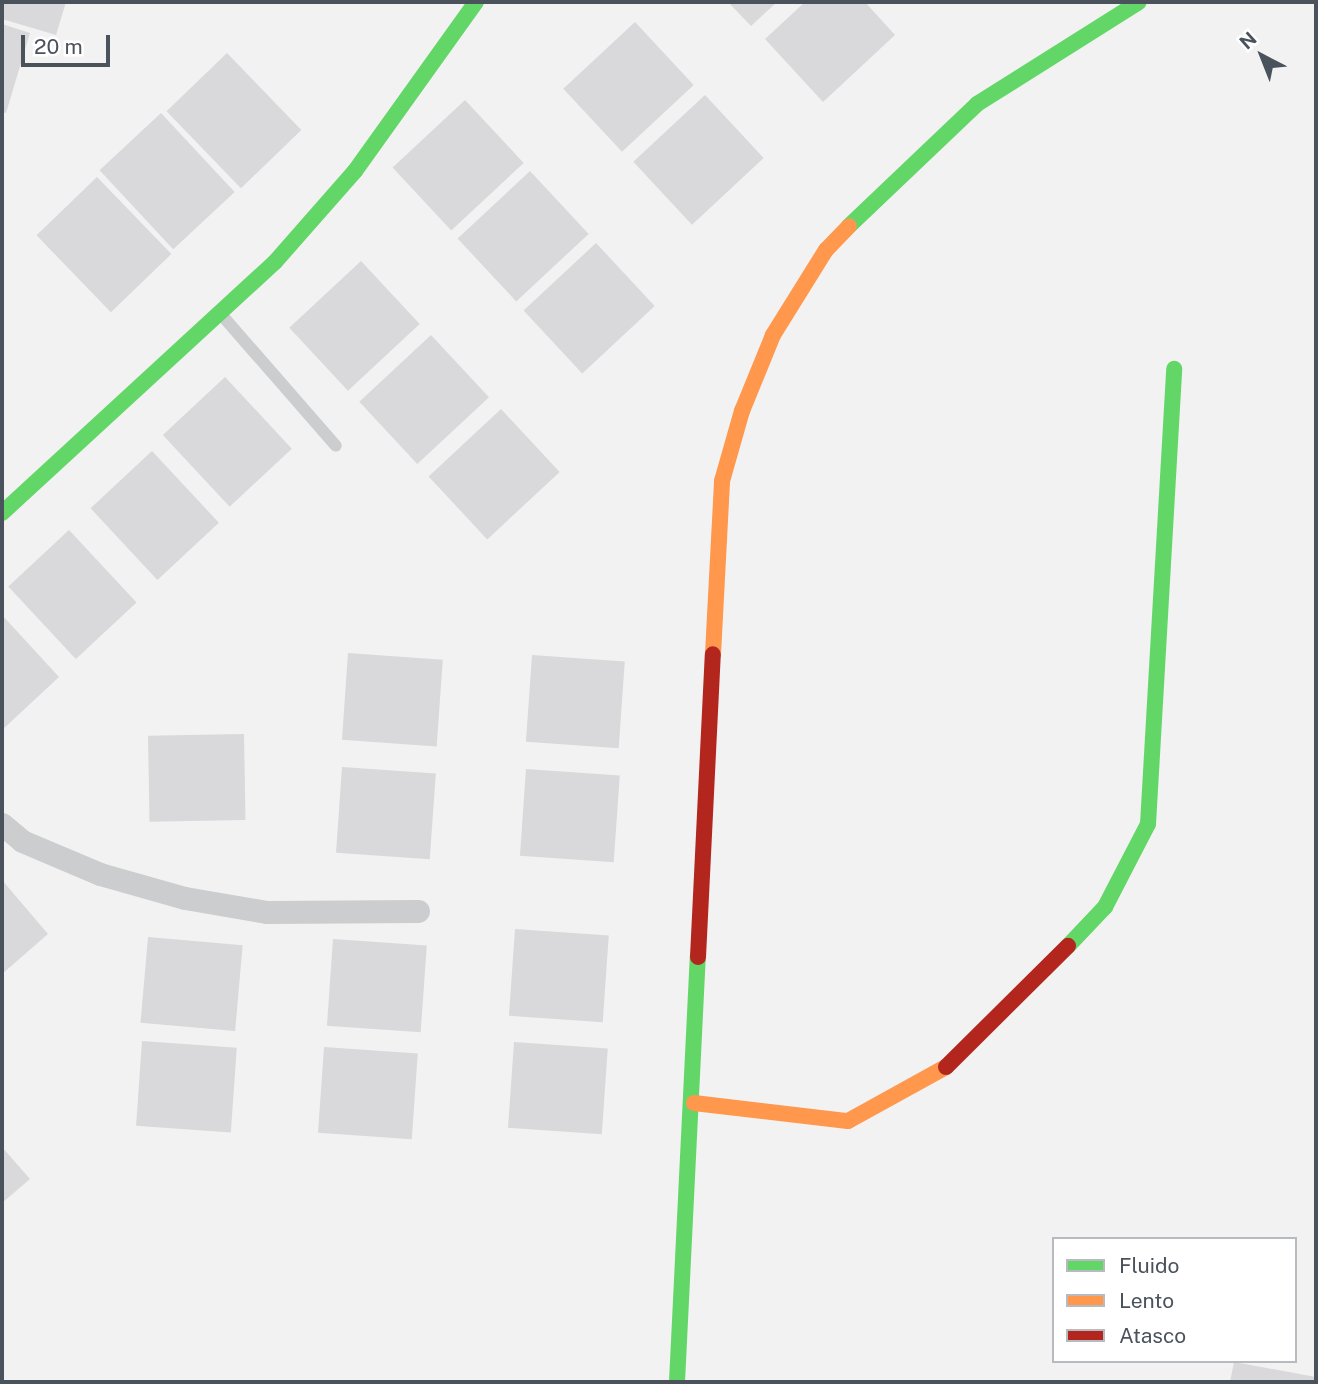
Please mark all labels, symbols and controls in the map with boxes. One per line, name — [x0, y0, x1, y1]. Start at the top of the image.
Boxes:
scale bar — [24, 21, 114, 65]
north arrow — [1227, 21, 1297, 91]
text: N — [1235, 27, 1261, 54]
text: 20 m — [34, 34, 83, 59]
legend — [1052, 1237, 1297, 1363]
text: Fluido — [1119, 1253, 1179, 1278]
text: Lento — [1119, 1288, 1174, 1313]
text: Atasco — [1119, 1323, 1186, 1348]

